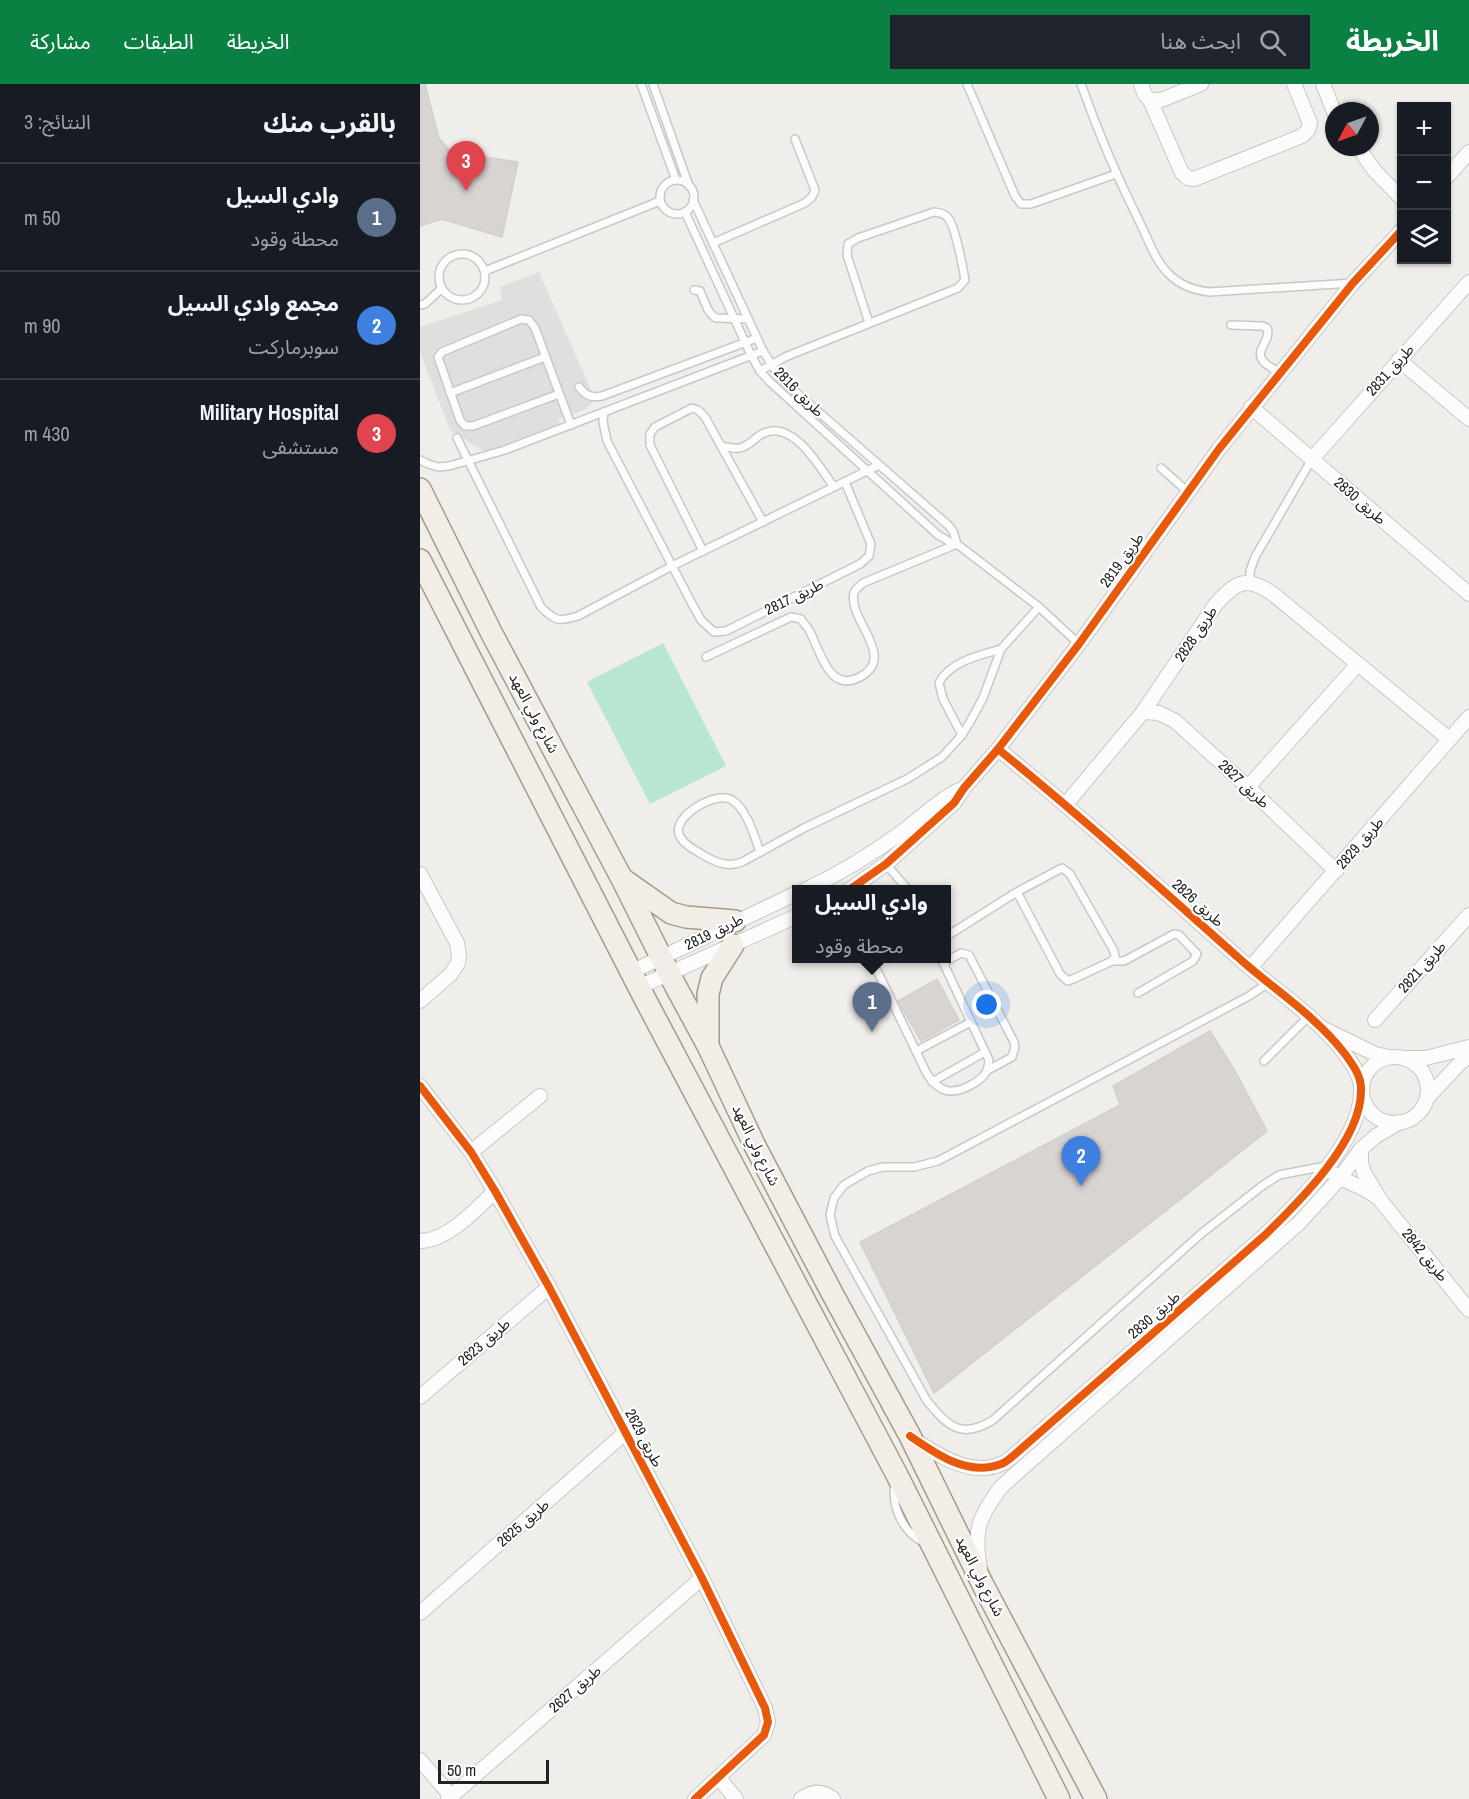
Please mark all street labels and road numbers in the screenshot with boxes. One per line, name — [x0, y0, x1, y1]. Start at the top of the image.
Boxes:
street label: طريق 2831 — [1361, 339, 1419, 400]
street label: طريق 2816 — [770, 362, 829, 421]
street label: طريق 2830 — [1330, 472, 1391, 529]
street label: طريق 2819 — [1095, 528, 1149, 591]
street label: طريق 2817 — [761, 573, 827, 620]
street label: طريق 2828 — [1169, 602, 1222, 666]
street label: شارع ولي العهد — [503, 669, 565, 758]
street label: طريق 2827 — [1214, 754, 1275, 813]
street label: طريق 2829 — [1331, 812, 1388, 873]
street label: طريق 2826 — [1168, 874, 1229, 932]
street label: طريق 2819 — [681, 908, 747, 955]
street label: طريق 2821 — [1393, 936, 1451, 997]
street label: شارع ولي العهد — [726, 1100, 785, 1190]
street label: طريق 2842 — [1397, 1224, 1453, 1286]
street label: طريق 2830 — [1123, 1286, 1184, 1343]
street label: طريق 2623 — [453, 1313, 514, 1370]
street label: طريق 2629 — [620, 1405, 669, 1471]
street label: طريق 2625 — [492, 1494, 553, 1551]
street label: شارع ولي العهد — [949, 1532, 1010, 1621]
street label: طريق 2627 — [544, 1660, 605, 1717]

